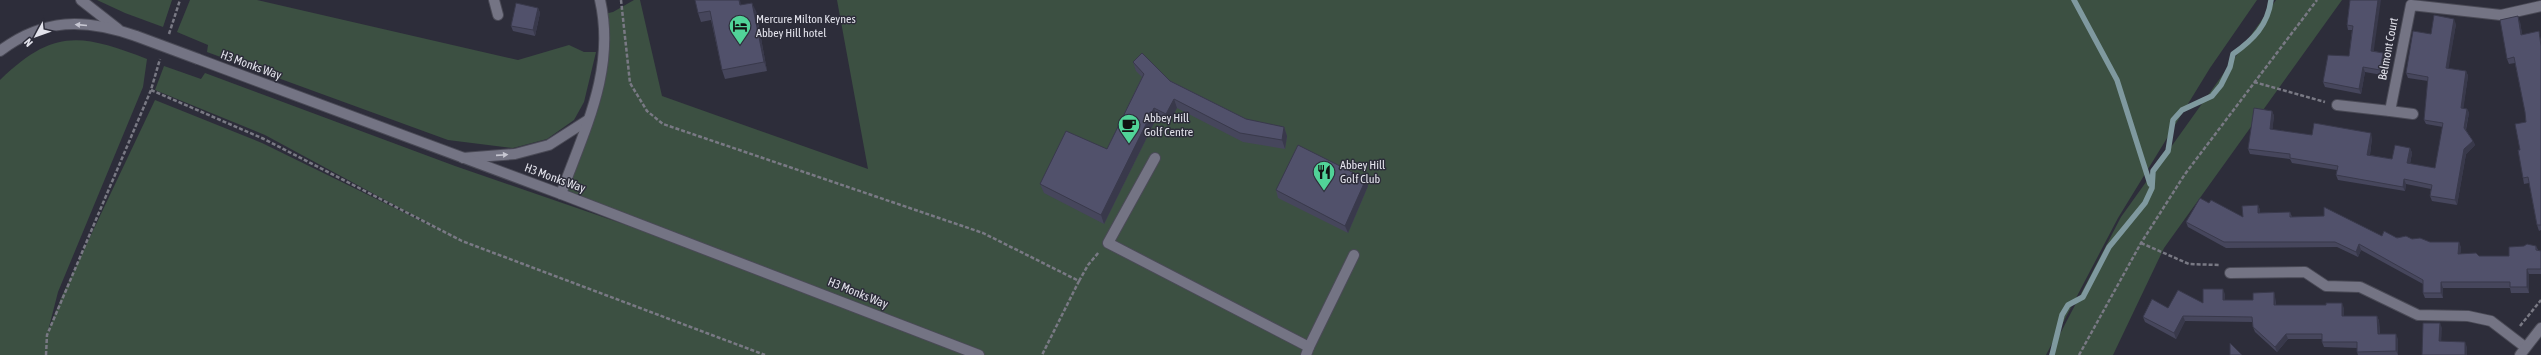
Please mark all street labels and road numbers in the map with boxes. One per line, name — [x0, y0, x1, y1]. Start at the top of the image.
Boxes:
street label: Belmont Court — [2375, 16, 2401, 81]
street label: H3 Monks Way — [219, 48, 283, 83]
street label: H3 Monks Way — [523, 161, 587, 196]
street label: H3 Monks Way — [826, 275, 890, 311]

